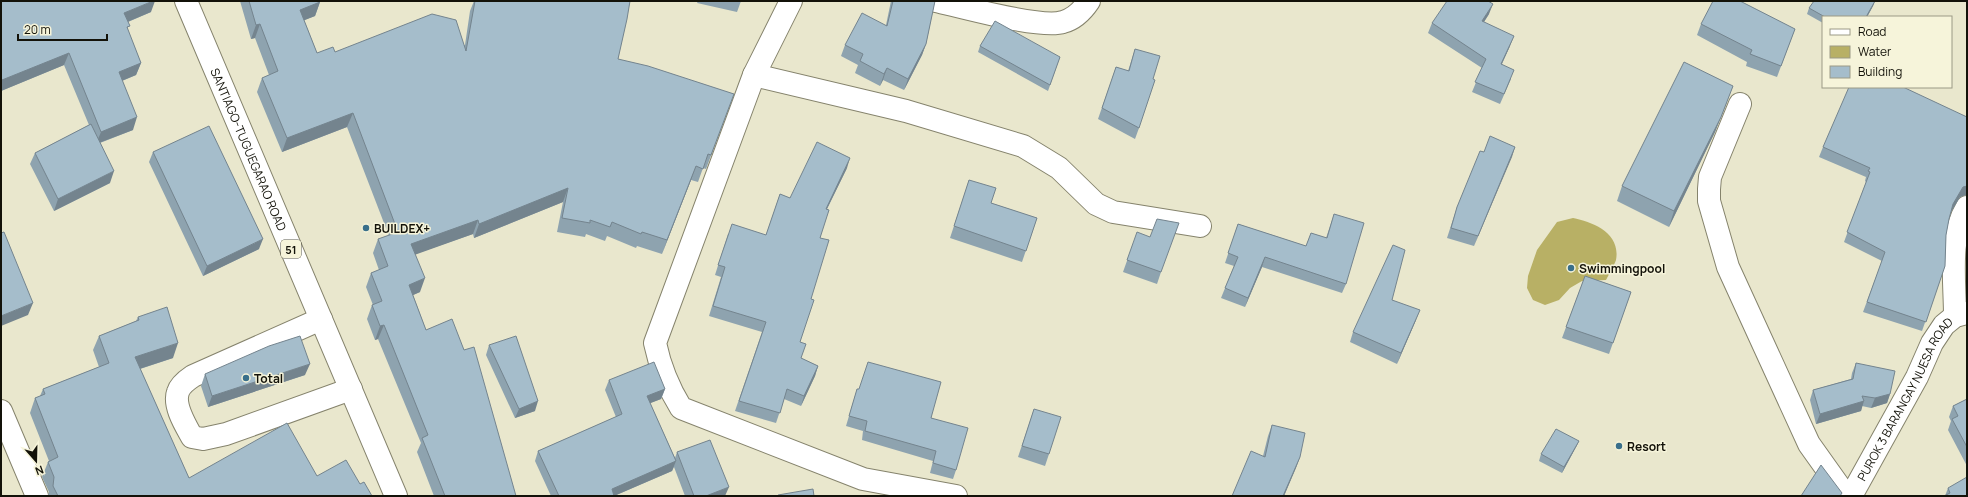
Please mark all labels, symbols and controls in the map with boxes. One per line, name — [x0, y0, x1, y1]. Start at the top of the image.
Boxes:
scale bar — [18, 16, 107, 42]
legend — [1822, 16, 1952, 88]
text: 20 m — [24, 21, 51, 38]
text: Road — [1858, 23, 1886, 40]
text: Water — [1858, 43, 1892, 60]
text: Building — [1858, 63, 1902, 80]
street label: SANTIAGO-TUGUEGARAO ROAD — [207, 65, 291, 233]
place label: BUILDEX+ — [374, 220, 430, 237]
marker: BUILDEX+ — [361, 223, 371, 233]
road number: 51 — [281, 240, 301, 258]
place label: Swimmingpool — [1579, 260, 1665, 277]
marker: Swimmingpool — [1566, 263, 1576, 273]
street label: PUROK 3 BARANGAY NUESA ROAD — [1853, 313, 1956, 484]
place label: Total — [254, 370, 283, 387]
marker: Total — [241, 373, 251, 383]
place label: Resort — [1627, 438, 1666, 455]
north arrow — [16, 441, 56, 481]
marker: Resort — [1614, 441, 1624, 451]
text: N — [33, 462, 46, 479]

